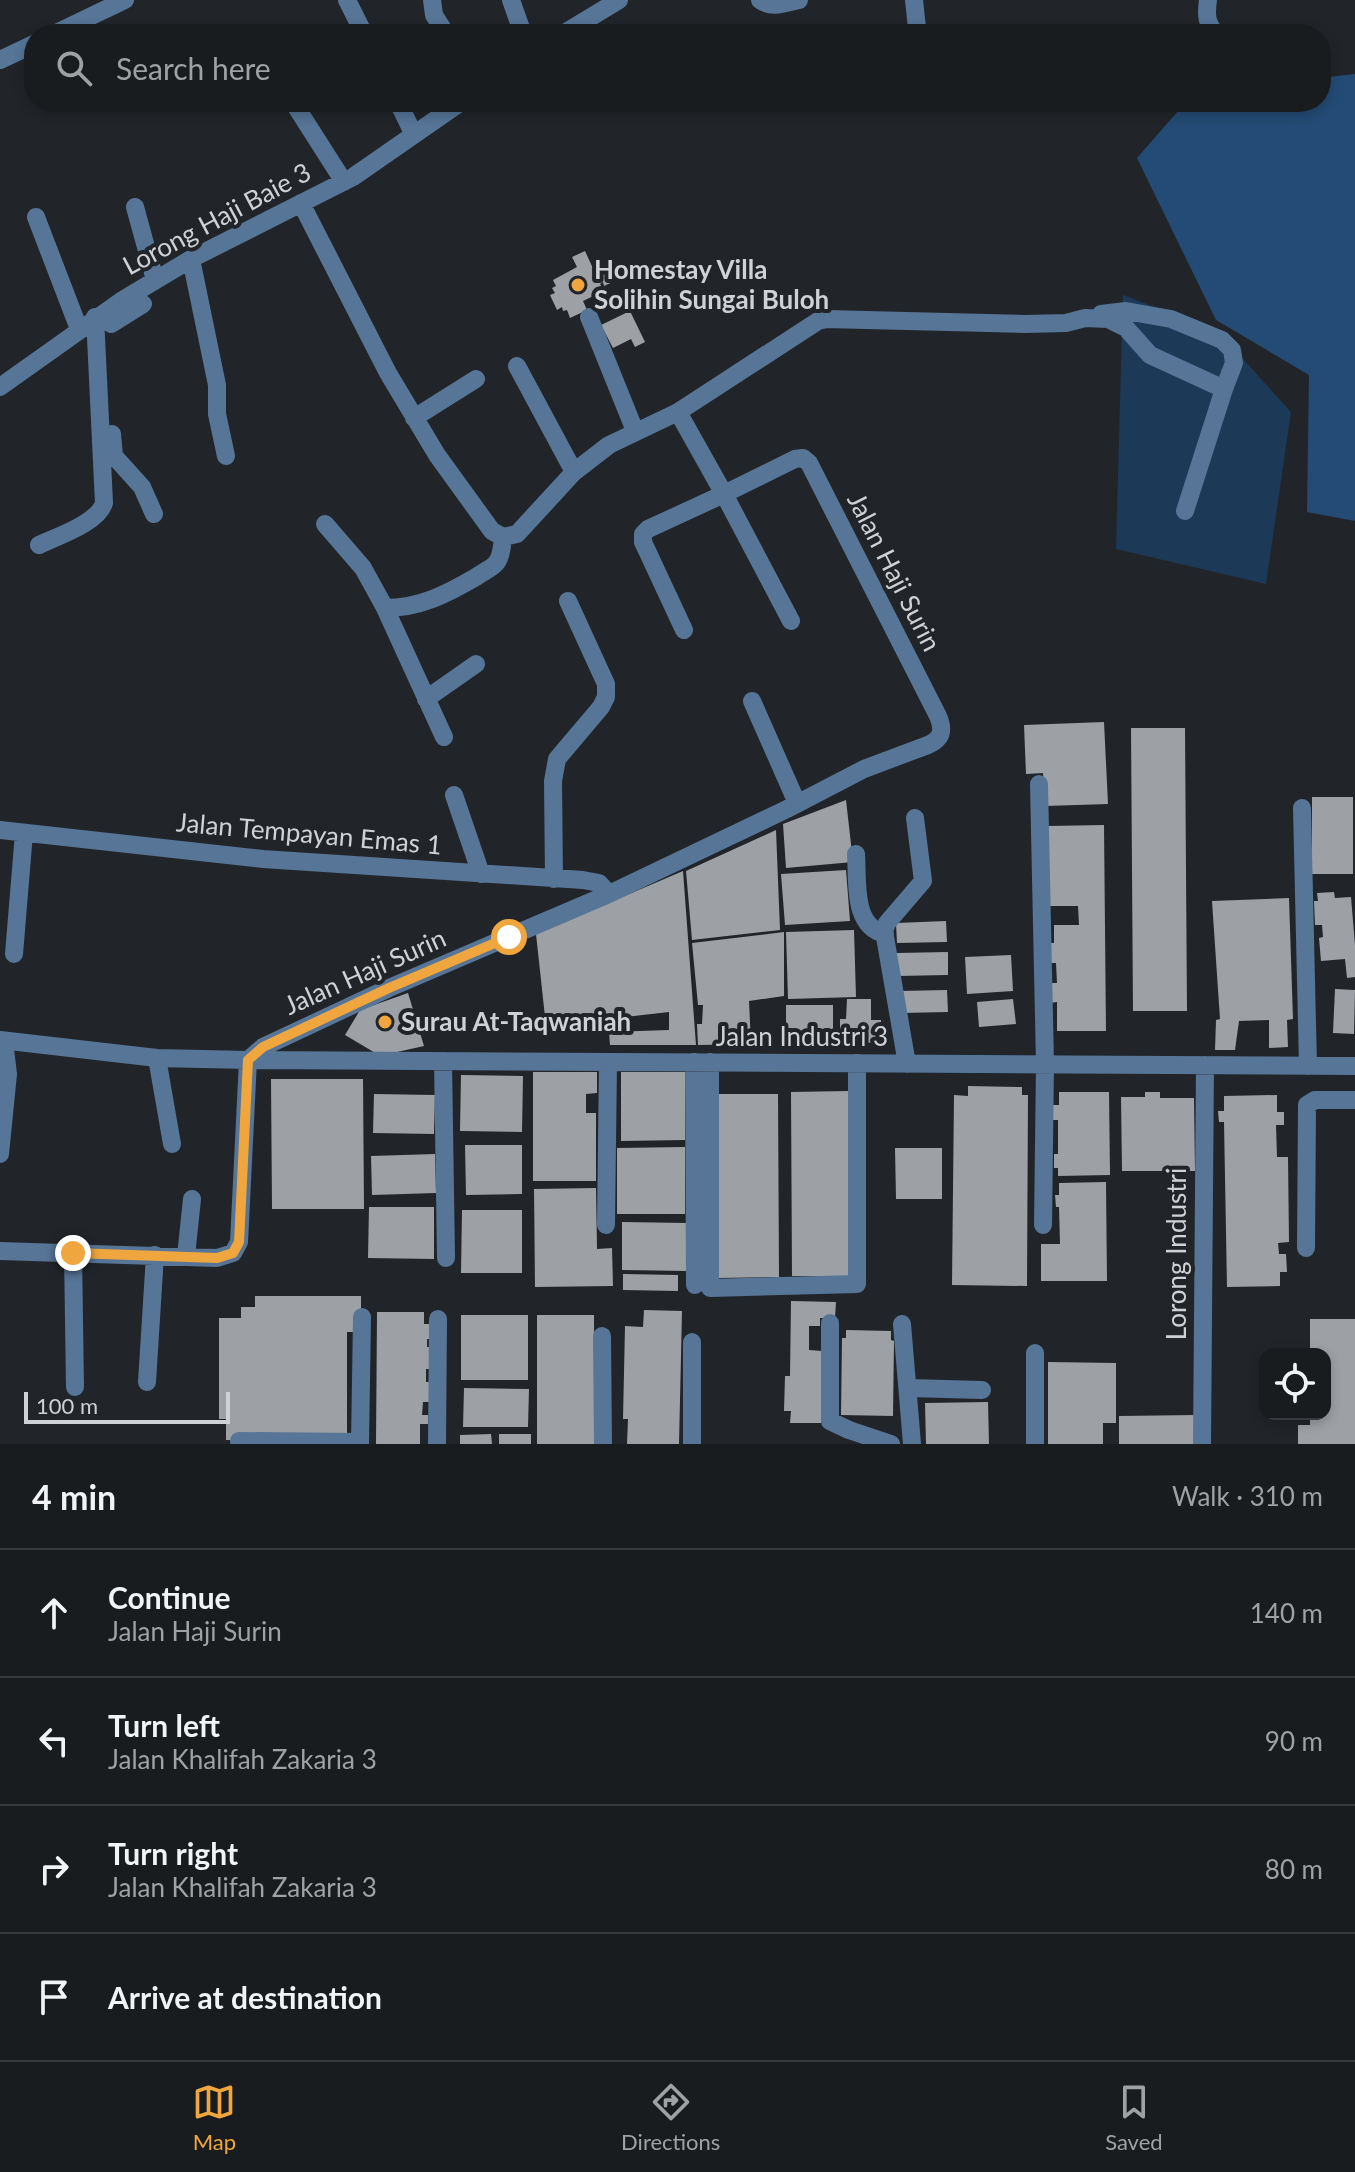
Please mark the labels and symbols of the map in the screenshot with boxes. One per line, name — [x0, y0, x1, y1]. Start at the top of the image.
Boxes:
street label: Lorong Haji Baie 3 — [117, 155, 316, 281]
place label: Homestay Villa Solihin Sungai Buloh — [594, 253, 829, 315]
marker: Homestay Villa Solihin Sungai Buloh — [569, 276, 587, 294]
street label: Jalan Haji Surin — [841, 487, 949, 656]
street label: Jalan Tempayan Emas 1 — [175, 805, 443, 861]
route start — [491, 919, 527, 955]
street label: Jalan Haji Surin — [279, 921, 450, 1021]
place label: Surau At-Taqwaniah — [401, 1005, 631, 1037]
marker: Surau At-Taqwaniah — [376, 1013, 394, 1031]
street label: Jalan Industri 3 — [716, 1020, 888, 1052]
street label: Lorong Industri — [1160, 1168, 1192, 1340]
route end — [55, 1235, 91, 1271]
scale bar — [24, 1388, 230, 1424]

